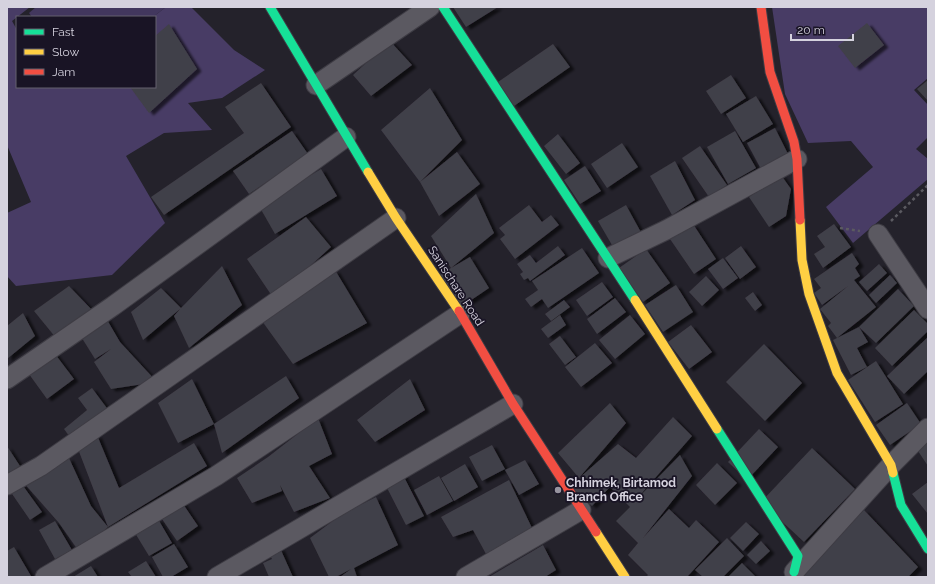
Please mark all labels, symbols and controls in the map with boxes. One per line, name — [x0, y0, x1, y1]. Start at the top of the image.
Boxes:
legend — [16, 16, 156, 88]
scale bar — [791, 16, 853, 42]
text: 20 m — [797, 23, 825, 37]
text: Fast — [52, 25, 75, 39]
text: Slow — [52, 45, 79, 59]
text: Jam — [52, 65, 75, 79]
street label: Sanischare Road — [425, 243, 487, 329]
place label: Chhimek, Birtamod Branch Office — [566, 476, 676, 504]
marker: Chhimek, Birtamod Branch Office — [553, 485, 563, 495]

